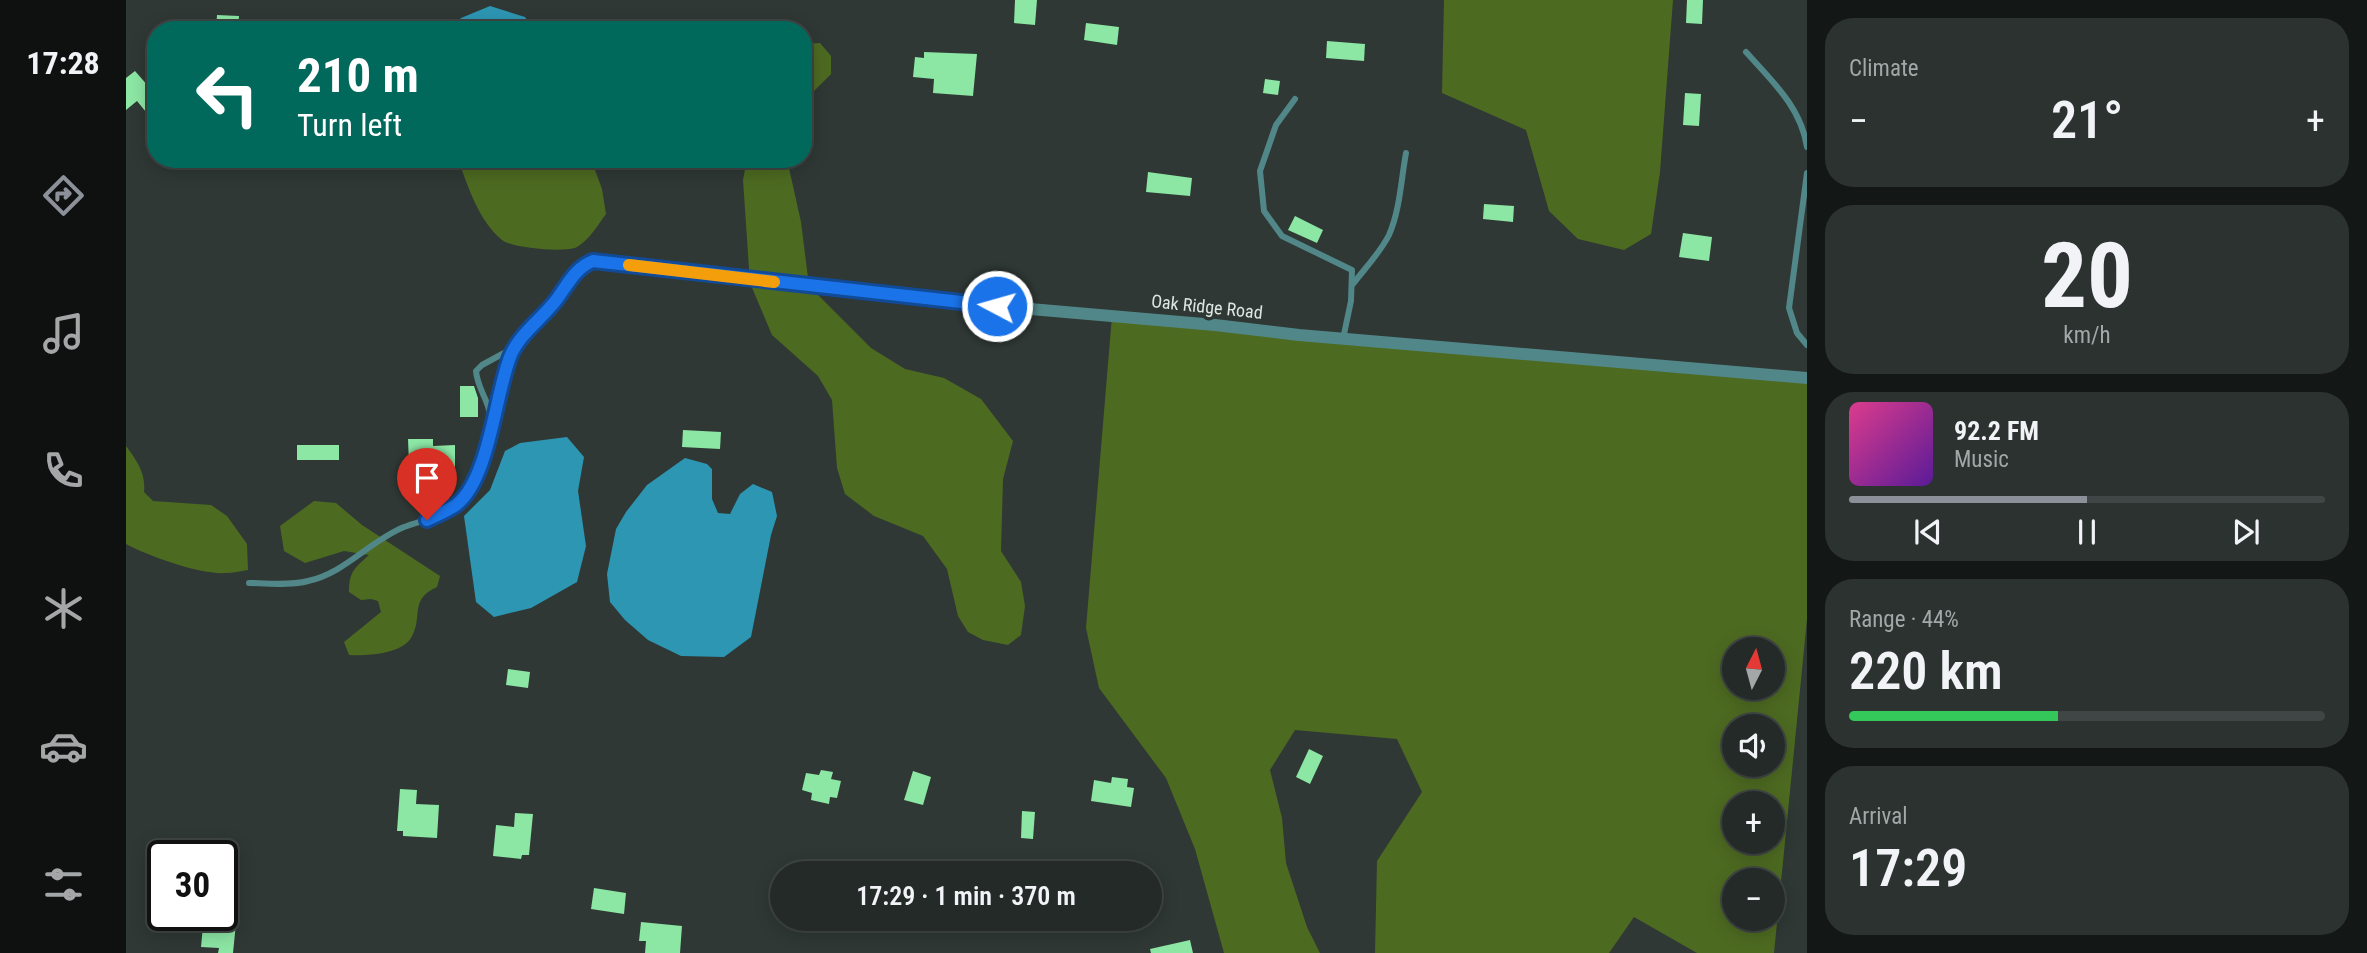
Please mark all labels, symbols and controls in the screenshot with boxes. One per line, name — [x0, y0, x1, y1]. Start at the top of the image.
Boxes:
text: 17:28 — [26, 44, 100, 82]
text: 210 m — [297, 47, 419, 104]
icon: left — [182, 49, 273, 140]
text: Climate — [1849, 55, 1919, 82]
text: 21° — [2051, 90, 2123, 151]
text: − — [1849, 99, 1868, 143]
text: + — [2306, 99, 2325, 143]
text: Turn left — [297, 106, 402, 144]
icon: directions — [39, 171, 88, 220]
text: 20 — [2041, 223, 2133, 329]
position arrow — [960, 269, 1034, 343]
street label: Oak Ridge Road — [1150, 290, 1264, 323]
icon: music — [39, 309, 88, 358]
text: km/h — [2063, 322, 2111, 349]
text: 92.2 FM — [1954, 416, 2039, 446]
icon: phone — [39, 446, 88, 495]
text: Music — [1954, 446, 2009, 473]
pin — [397, 448, 457, 520]
icon: arrive — [408, 459, 446, 497]
icon: previous — [1909, 513, 1947, 551]
icon: pause — [2068, 513, 2106, 551]
icon: next — [2227, 513, 2265, 551]
icon: climate — [39, 584, 88, 633]
text: Range · 44% — [1849, 606, 1959, 633]
north arrow — [1722, 637, 1785, 700]
map controls — [1722, 637, 1785, 931]
text: 220 km — [1849, 641, 2003, 702]
button: sound — [1722, 714, 1785, 777]
icon: car — [39, 722, 88, 771]
button: + — [1722, 791, 1785, 854]
text: Arrival — [1849, 803, 1908, 830]
text: 17:29 — [1849, 838, 1967, 899]
speed limit sign: 30 — [147, 840, 238, 931]
icon: filters — [39, 860, 88, 909]
button: − — [1722, 868, 1785, 931]
text: 17:29 · 1 min · 370 m — [856, 881, 1076, 911]

